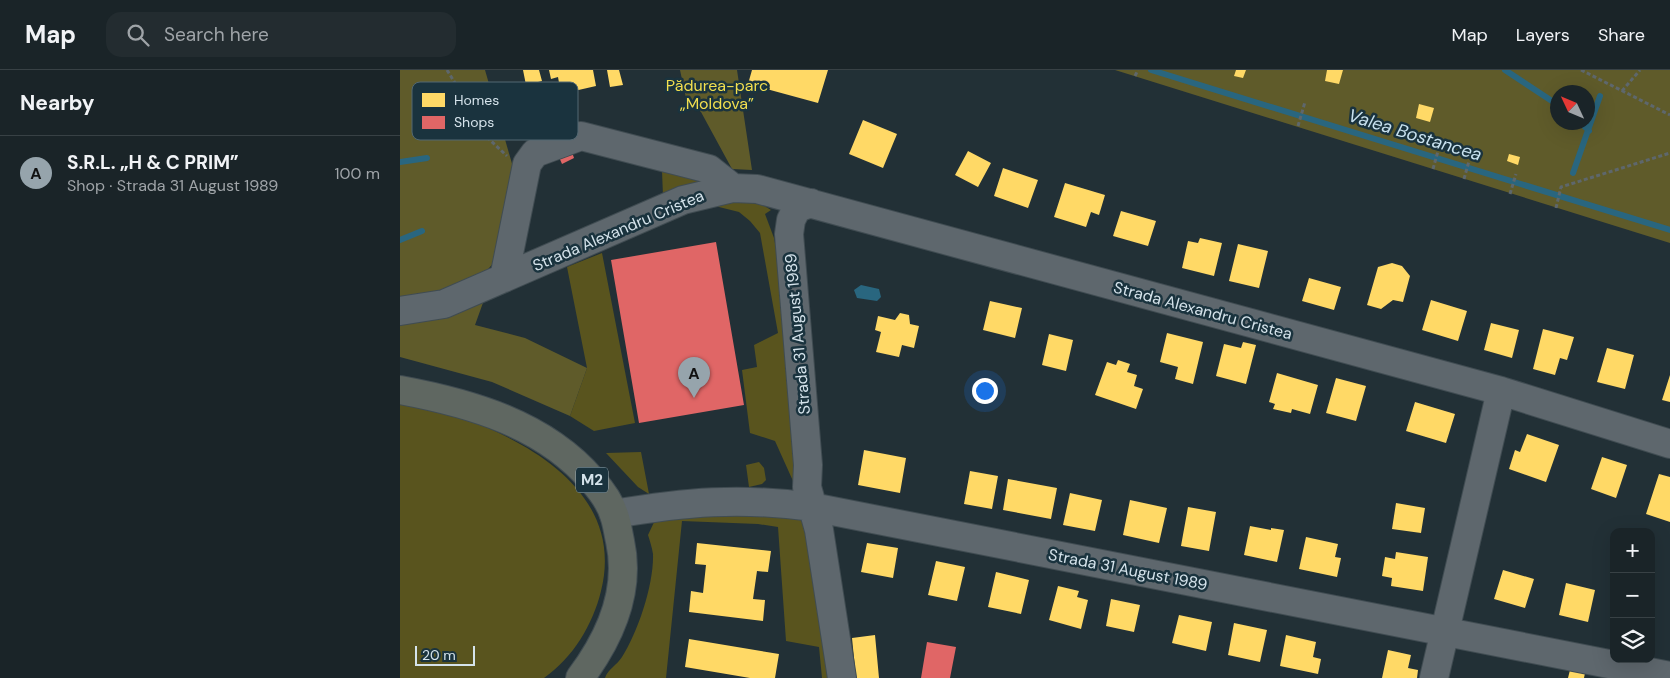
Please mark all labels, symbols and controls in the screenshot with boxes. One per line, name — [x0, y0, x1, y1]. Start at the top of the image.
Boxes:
search box — [106, 12, 456, 57]
text: Map — [25, 19, 76, 50]
icon: search — [124, 21, 152, 49]
text: Search here — [164, 22, 269, 47]
text: Map — [1452, 23, 1488, 47]
text: Layers — [1516, 23, 1570, 47]
text: Share — [1598, 23, 1645, 47]
park label: Pădurea-parc „Moldova” — [666, 75, 768, 114]
legend — [412, 82, 578, 140]
north arrow — [1550, 85, 1595, 130]
text: Nearby — [20, 89, 94, 117]
text: Homes — [454, 91, 499, 109]
water label: Valea Bostancea — [1345, 103, 1485, 167]
text: Shops — [454, 113, 494, 131]
text: S.R.L. „H & C PRIM” — [67, 150, 239, 175]
text: A — [30, 163, 42, 184]
text: 100 m — [335, 163, 380, 184]
text: Shop · Strada 31 August 1989 — [67, 175, 278, 196]
street label: Strada Alexandru Cristea — [529, 185, 707, 276]
street label: Strada 31 August 1989 — [780, 253, 815, 415]
street label: Strada Alexandru Cristea — [1111, 277, 1294, 344]
pin: A — [678, 357, 710, 398]
your location — [972, 378, 998, 404]
road number: M2 — [576, 468, 608, 492]
map controls — [1610, 528, 1655, 663]
button: + — [1610, 528, 1655, 573]
street label: Strada 31 August 1989 — [1047, 544, 1209, 595]
button: − — [1610, 573, 1655, 618]
button: layers — [1610, 618, 1655, 663]
scale bar — [415, 643, 475, 666]
text: 20 m — [422, 646, 456, 664]

